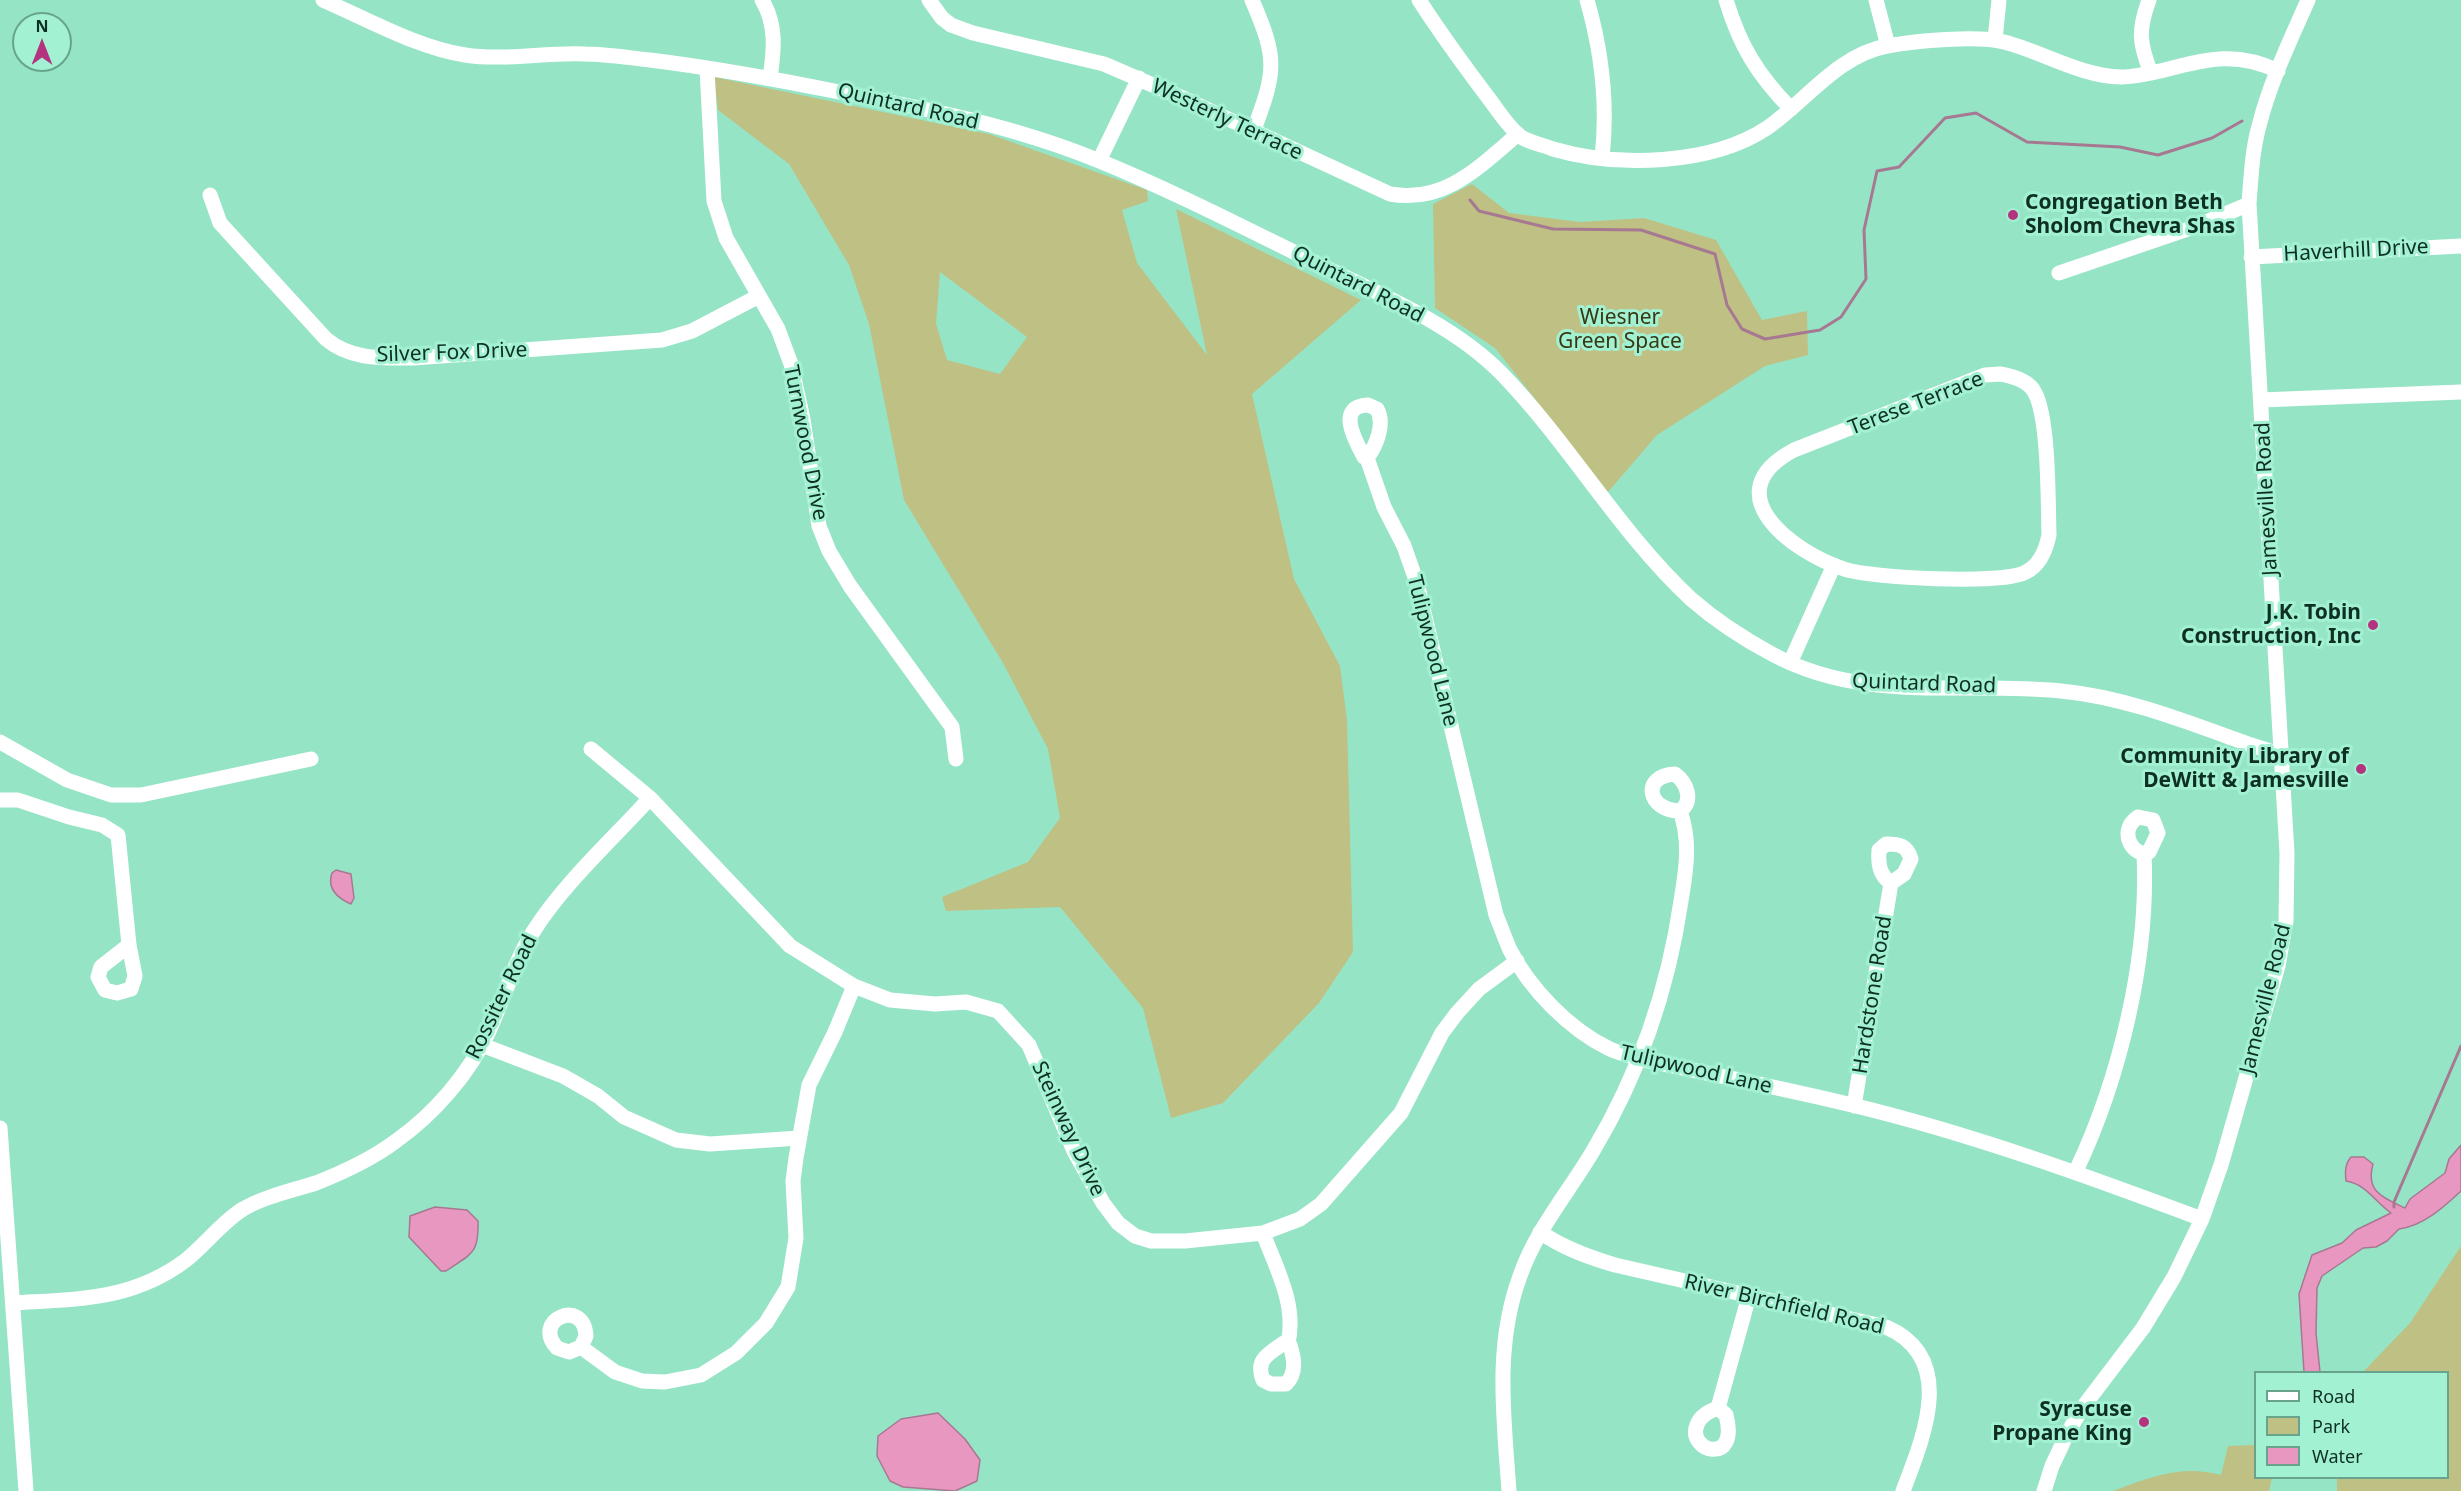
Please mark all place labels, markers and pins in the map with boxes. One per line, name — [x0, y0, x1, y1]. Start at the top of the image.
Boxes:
place label: Congregation Beth Sholom Chevra Shas — [2025, 190, 2235, 240]
marker: Congregation Beth Sholom Chevra Shas — [2006, 208, 2020, 222]
place label: J.K. Tobin Construction, Inc — [2181, 600, 2361, 650]
marker: J.K. Tobin Construction, Inc — [2366, 618, 2380, 632]
place label: Community Library of DeWitt & Jamesville — [2120, 744, 2349, 794]
marker: Community Library of DeWitt & Jamesville — [2354, 762, 2368, 776]
place label: Syracuse Propane King — [1992, 1397, 2132, 1447]
marker: Syracuse Propane King — [2137, 1415, 2151, 1429]

